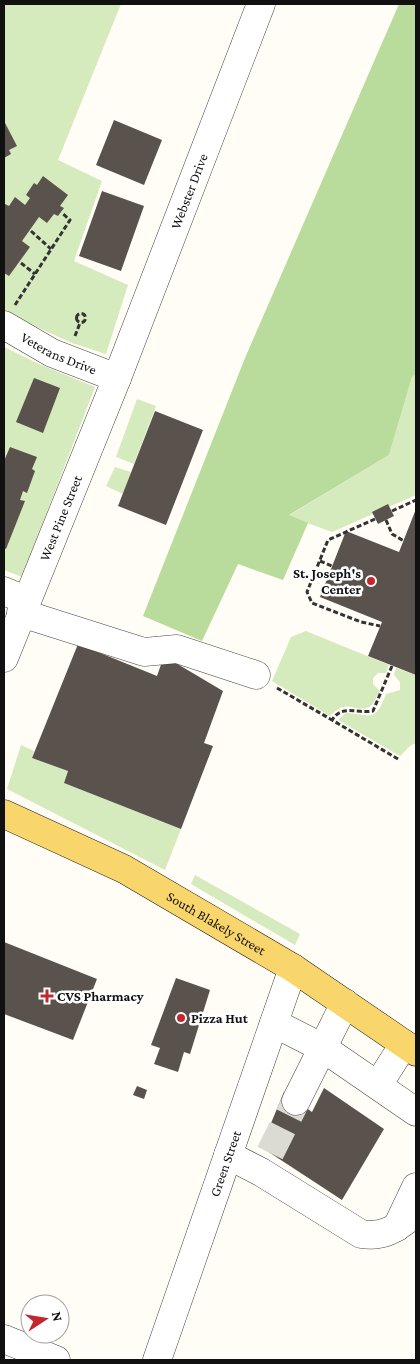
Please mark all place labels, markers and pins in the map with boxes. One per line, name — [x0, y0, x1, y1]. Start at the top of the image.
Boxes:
place label: St. Joseph's Center — [293, 565, 361, 597]
marker: St. Joseph's Center — [365, 575, 377, 587]
place label: CVS Pharmacy — [57, 988, 144, 1004]
marker: CVS Pharmacy — [41, 990, 53, 1002]
place label: Pizza Hut — [191, 1010, 249, 1026]
marker: Pizza Hut — [175, 1012, 187, 1024]

